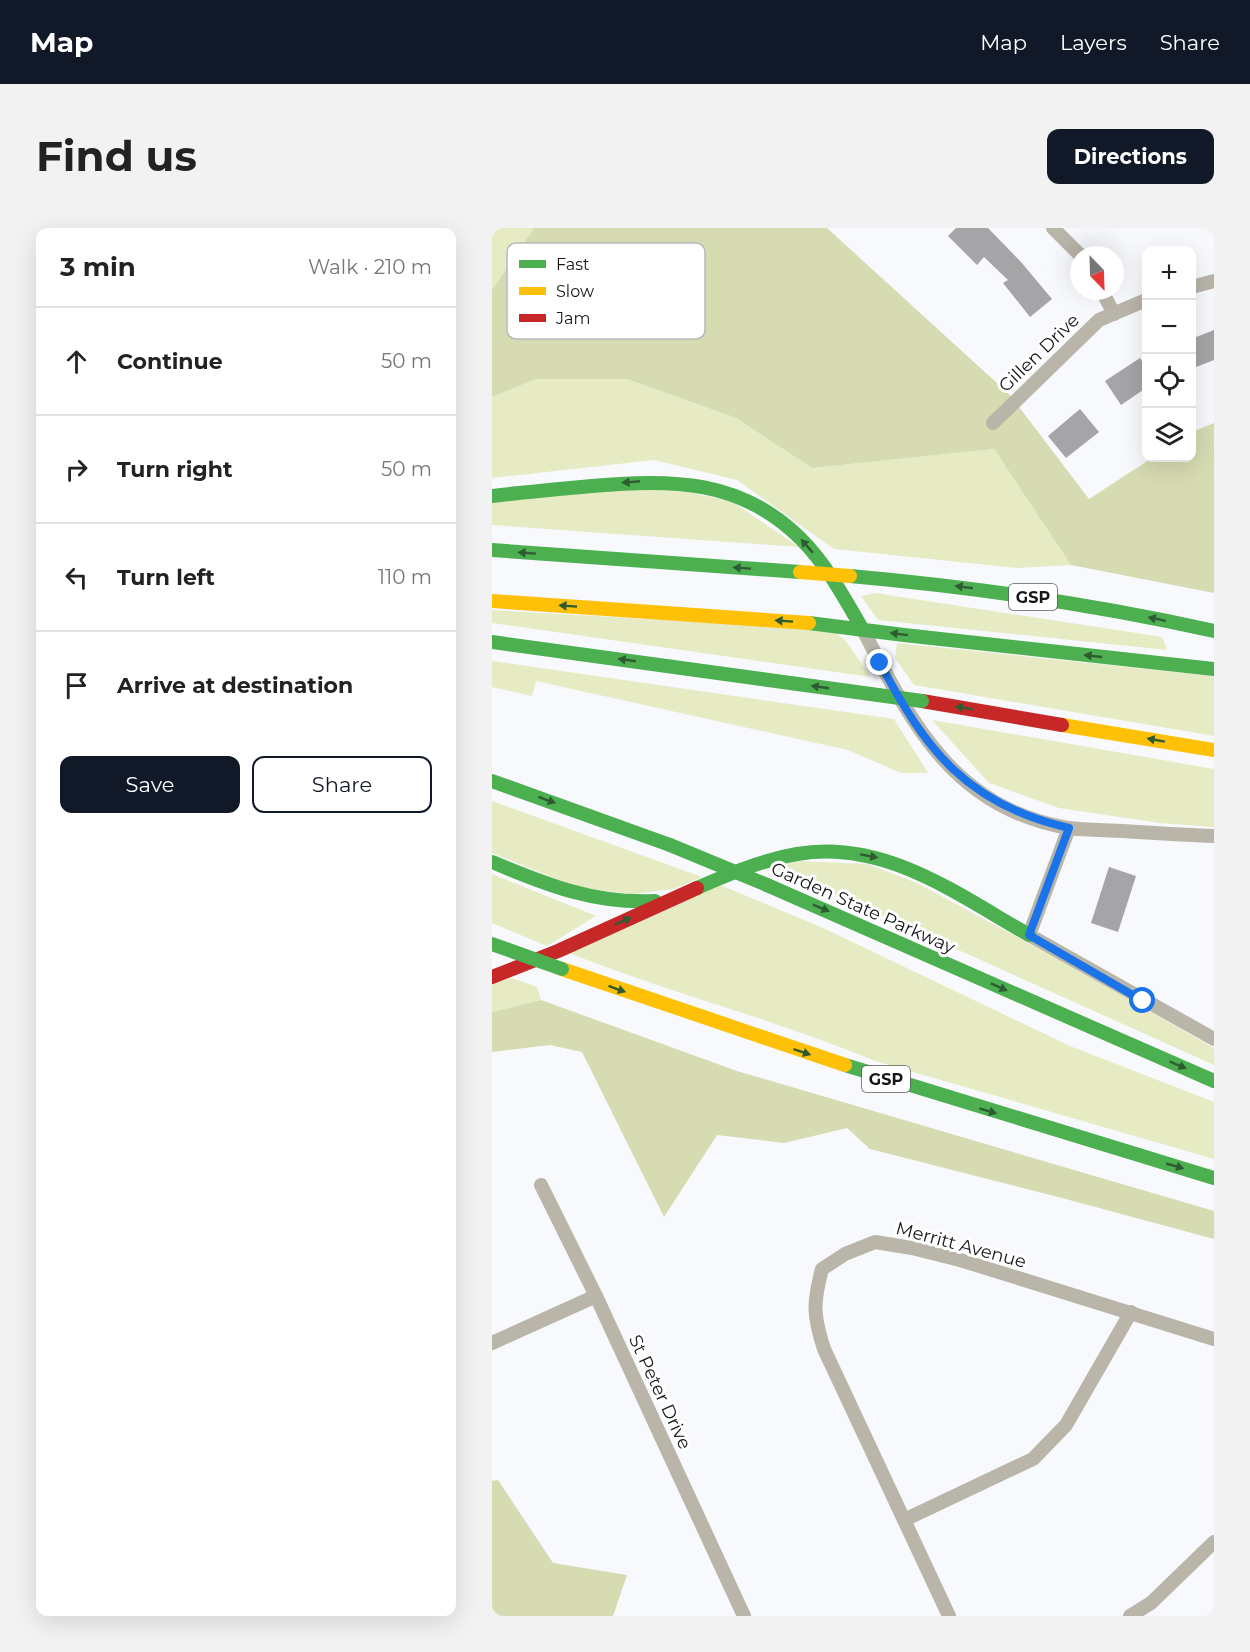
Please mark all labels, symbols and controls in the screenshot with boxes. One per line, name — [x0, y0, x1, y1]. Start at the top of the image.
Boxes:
text: Map — [30, 25, 93, 59]
text: Map — [980, 30, 1027, 55]
text: Layers — [1060, 30, 1127, 55]
text: Share — [1160, 30, 1220, 55]
button: Directions — [1047, 129, 1214, 184]
text: Find us — [36, 130, 197, 182]
legend — [507, 243, 705, 339]
north arrow — [1070, 246, 1124, 300]
map controls — [1142, 246, 1196, 462]
button: + — [1142, 246, 1196, 300]
text: 3 min — [60, 251, 136, 283]
text: Walk · 210 m — [308, 255, 432, 279]
text: Fast — [556, 255, 590, 274]
text: Slow — [556, 282, 594, 301]
button: − — [1142, 300, 1196, 354]
text: Jam — [555, 309, 590, 328]
street label: Gillen Drive — [994, 309, 1084, 397]
icon: ahead — [60, 345, 93, 378]
text: Continue — [117, 348, 223, 375]
text: 50 m — [381, 349, 432, 373]
button: locate — [1142, 354, 1196, 408]
button: layers — [1142, 408, 1196, 462]
icon: right — [60, 453, 93, 486]
text: Turn right — [117, 456, 232, 483]
text: 50 m — [381, 457, 432, 481]
one-way arrow — [622, 477, 641, 487]
one-way arrow — [801, 539, 814, 554]
one-way arrow — [517, 548, 536, 557]
icon: left — [60, 561, 93, 594]
one-way arrow — [733, 563, 752, 572]
text: Turn left — [117, 564, 215, 591]
text: 110 m — [378, 565, 432, 589]
one-way arrow — [955, 582, 974, 592]
road number: GSP — [1009, 584, 1057, 610]
one-way arrow — [559, 601, 578, 611]
one-way arrow — [1147, 613, 1166, 623]
one-way arrow — [774, 616, 793, 625]
one-way arrow — [890, 630, 909, 639]
route end — [866, 649, 892, 675]
one-way arrow — [1084, 651, 1103, 661]
one-way arrow — [617, 656, 636, 665]
icon: arrive — [60, 669, 93, 702]
text: Arrive at destination — [117, 672, 353, 699]
one-way arrow — [810, 682, 829, 691]
one-way arrow — [954, 703, 973, 712]
one-way arrow — [1147, 735, 1166, 744]
button: Save — [60, 756, 240, 813]
button: Share — [252, 756, 432, 813]
one-way arrow — [539, 795, 557, 805]
one-way arrow — [860, 852, 879, 861]
street label: Garden State Parkway — [768, 858, 958, 959]
one-way arrow — [812, 903, 830, 913]
one-way arrow — [614, 916, 632, 926]
one-way arrow — [990, 983, 1008, 992]
one-way arrow — [608, 985, 626, 995]
route start — [1129, 987, 1155, 1013]
one-way arrow — [793, 1048, 811, 1058]
one-way arrow — [1169, 1060, 1187, 1070]
road number: GSP — [862, 1066, 910, 1092]
one-way arrow — [979, 1107, 997, 1116]
one-way arrow — [1166, 1162, 1184, 1171]
street label: Merritt Avenue — [893, 1217, 1029, 1273]
street label: St Peter Drive — [624, 1331, 696, 1453]

